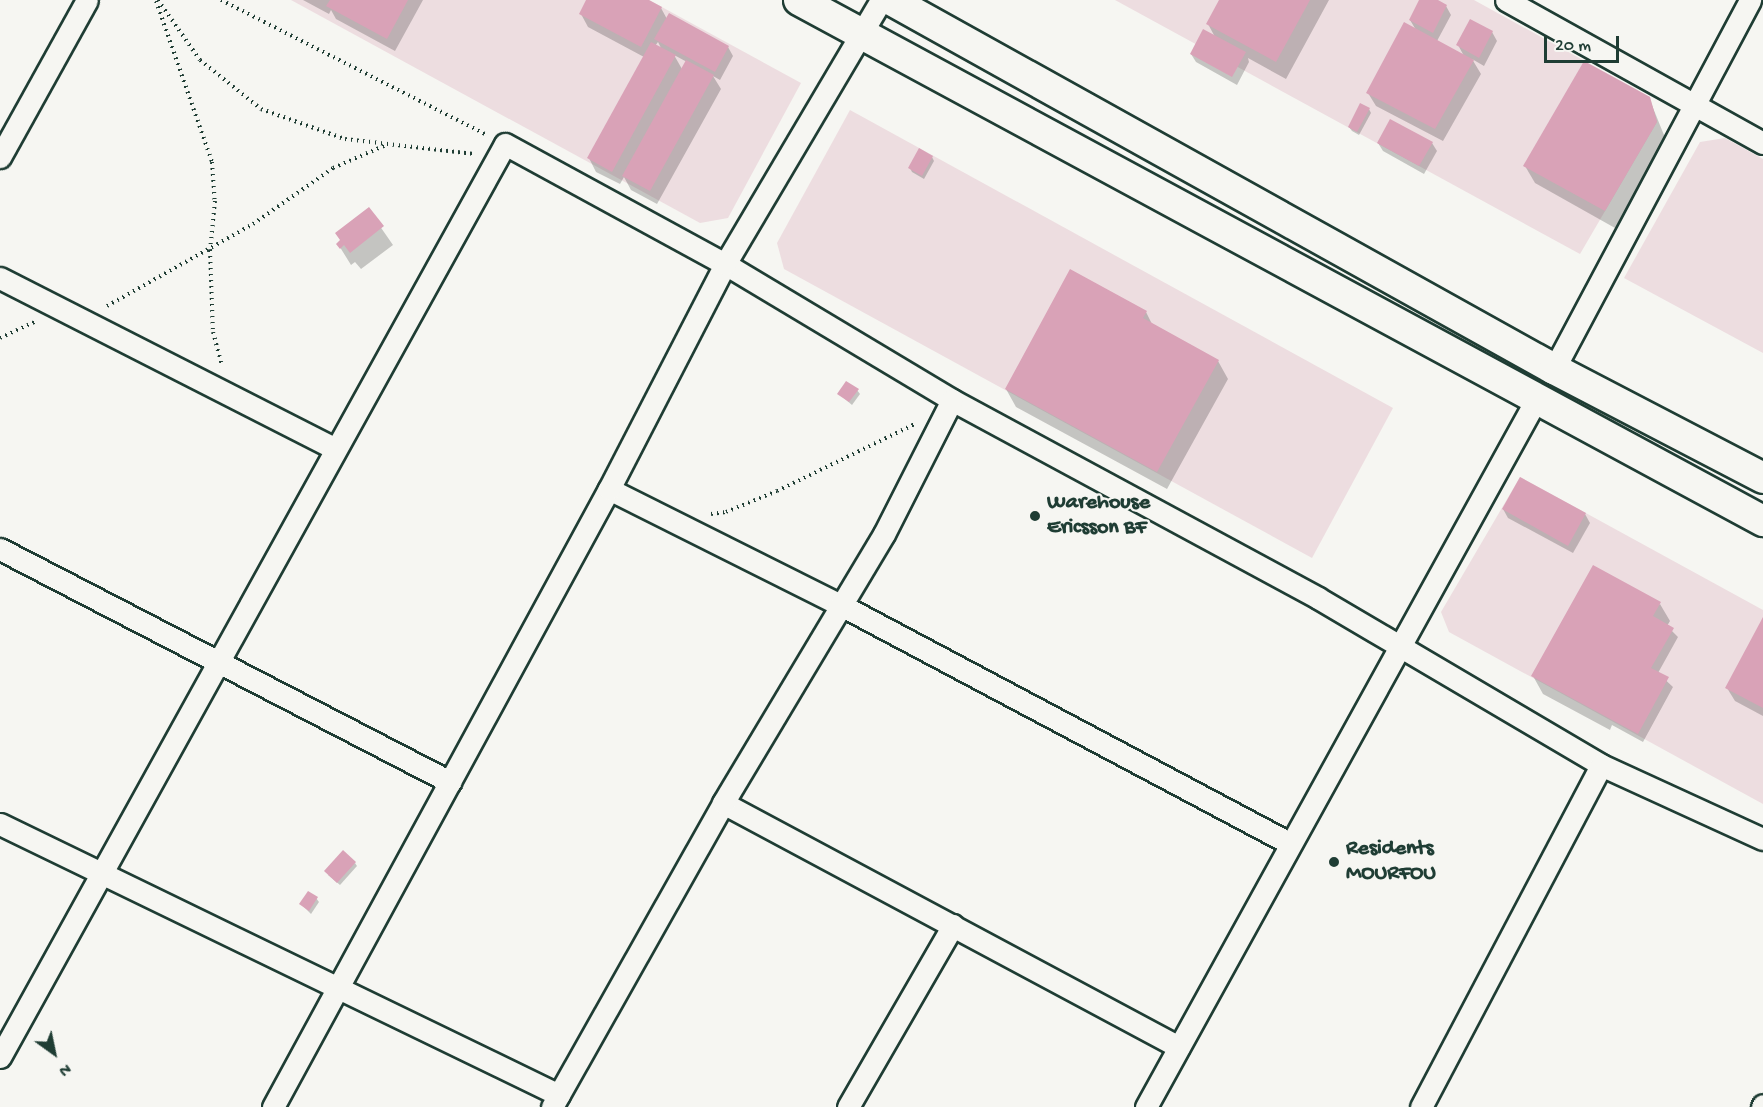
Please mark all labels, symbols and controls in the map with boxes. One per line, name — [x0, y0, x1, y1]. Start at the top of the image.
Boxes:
scale bar — [1547, 24, 1622, 62]
text: 20 m — [1555, 36, 1591, 57]
place label: Warehouse Ericsson BF — [1047, 490, 1150, 542]
marker: Warehouse Ericsson BF — [1028, 509, 1042, 523]
place label: Residents MOURFOU — [1346, 836, 1436, 888]
marker: Residents MOURFOU — [1327, 855, 1341, 869]
north arrow — [24, 1023, 84, 1083]
text: N — [55, 1058, 74, 1079]

